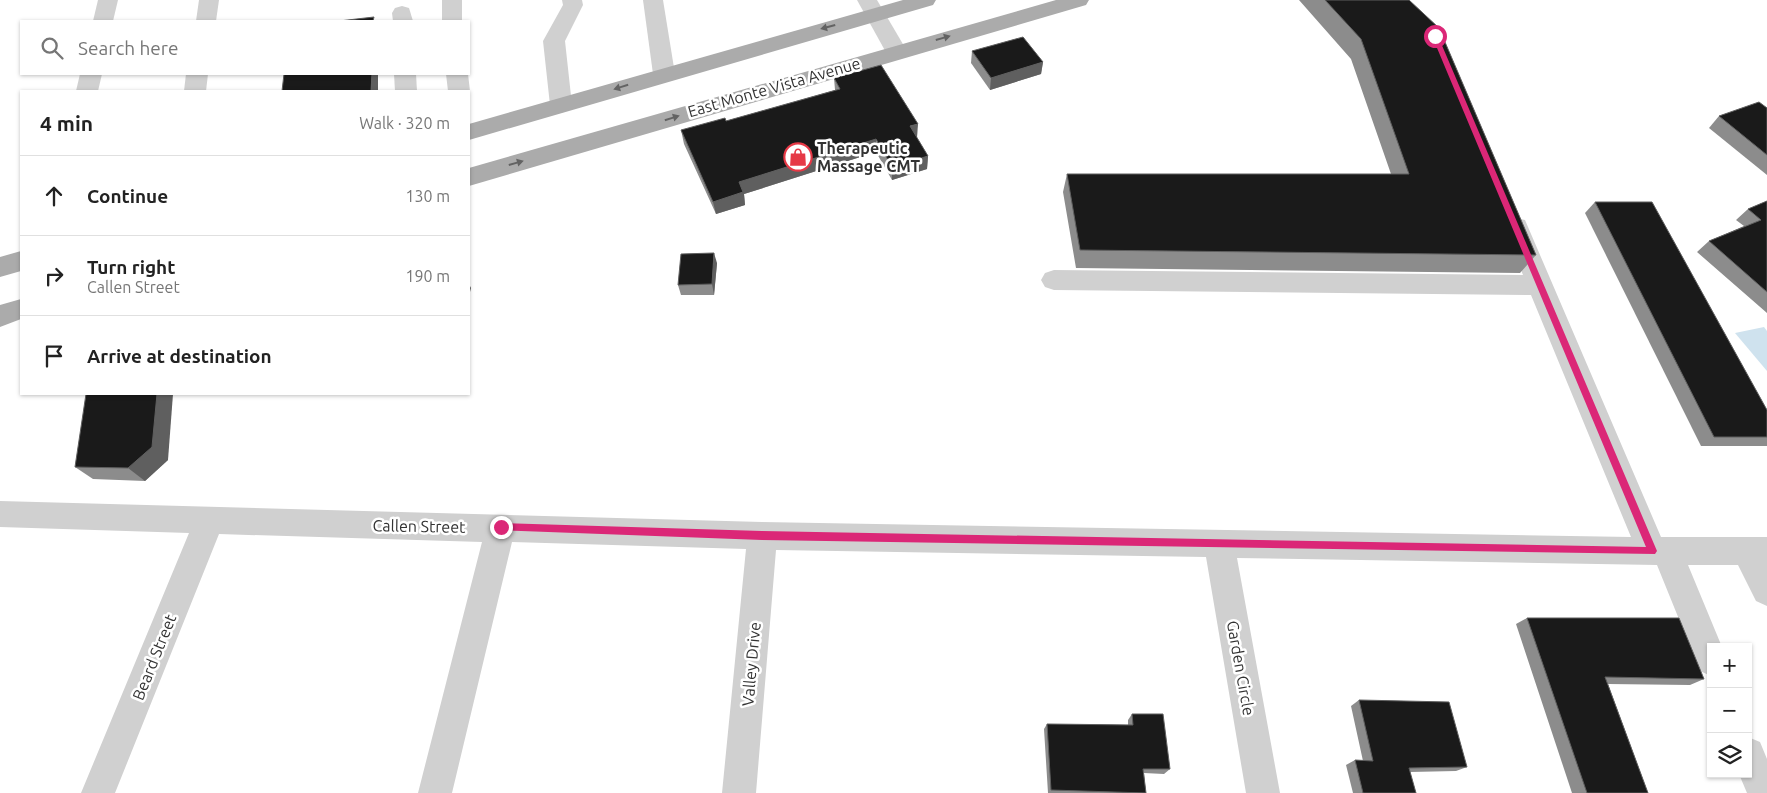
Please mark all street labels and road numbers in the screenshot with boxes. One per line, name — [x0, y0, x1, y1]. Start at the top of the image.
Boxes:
street label: East Monte Vista Avenue — [686, 54, 862, 120]
street label: Callen Street — [372, 516, 466, 536]
street label: Beard Street — [129, 611, 180, 703]
street label: Garden Circle — [1224, 619, 1258, 717]
street label: Valley Drive — [738, 621, 764, 707]

